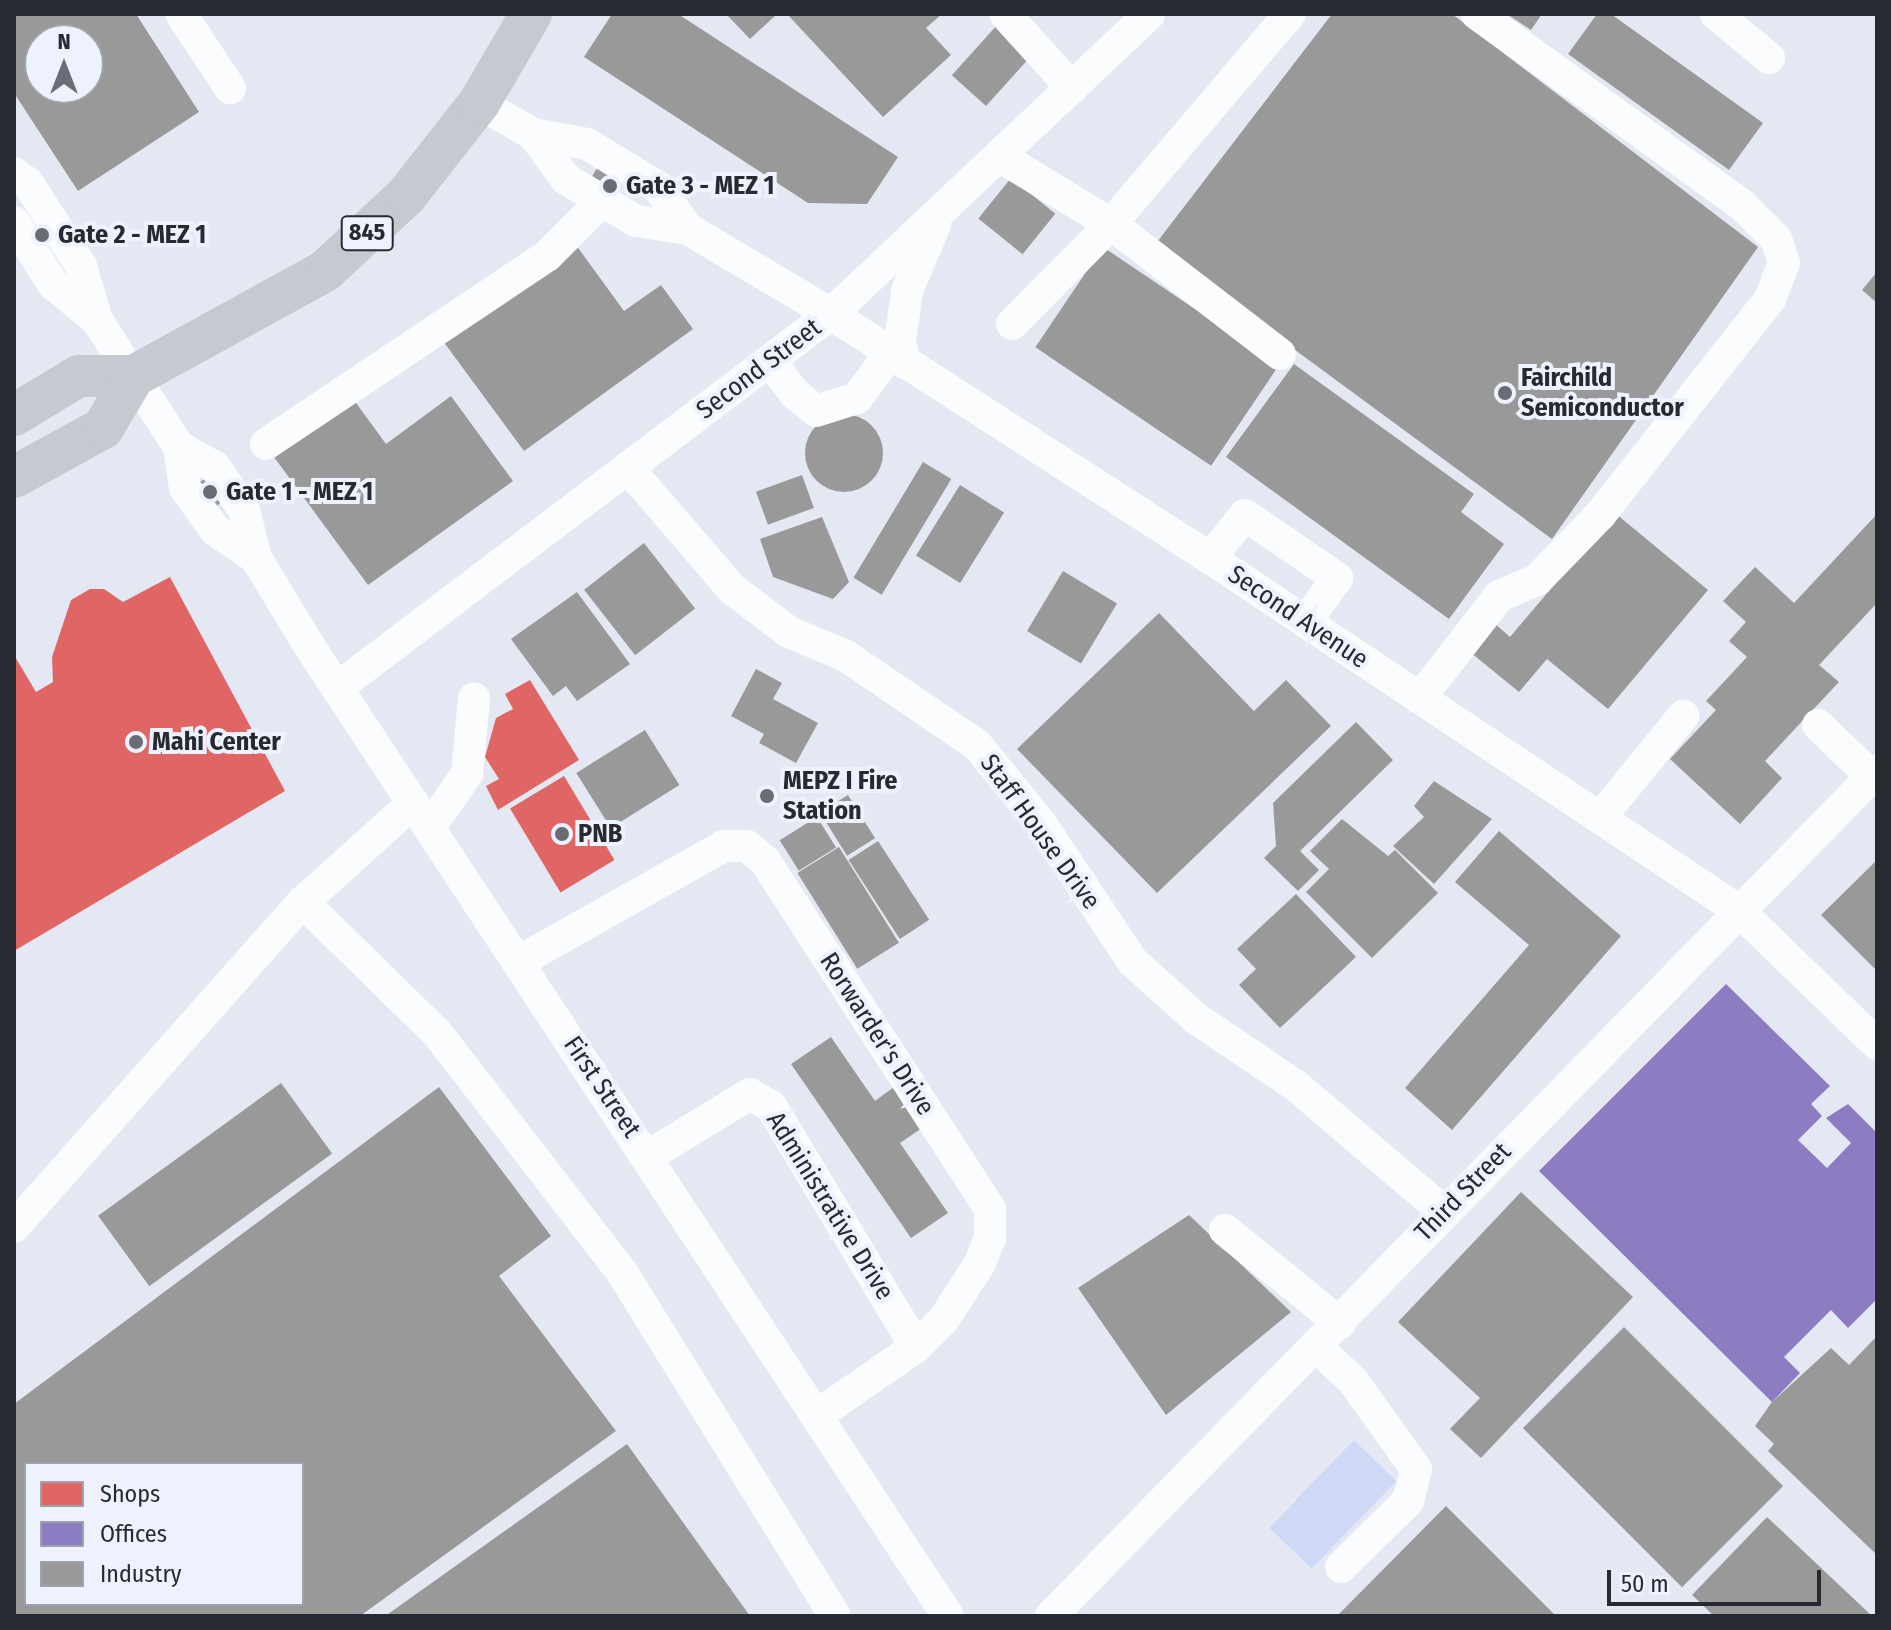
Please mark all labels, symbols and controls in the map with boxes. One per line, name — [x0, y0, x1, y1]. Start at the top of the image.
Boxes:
north arrow — [24, 24, 104, 104]
text: N — [57, 28, 71, 55]
place label: Gate 3 - MEZ 1 — [626, 170, 775, 202]
marker: Gate 3 - MEZ 1 — [601, 177, 619, 195]
road number: 845 — [339, 213, 395, 253]
place label: Gate 2 - MEZ 1 — [58, 219, 206, 251]
marker: Gate 2 - MEZ 1 — [33, 226, 51, 244]
street label: Second Street — [691, 312, 827, 426]
place label: Fairchild Semiconductor — [1521, 362, 1684, 424]
marker: Fairchild Semiconductor — [1496, 384, 1514, 402]
place label: Gate 1 - MEZ 1 — [226, 476, 373, 508]
marker: Gate 1 - MEZ 1 — [201, 483, 219, 501]
street label: Second Avenue — [1222, 559, 1374, 675]
place label: Mahi Center — [152, 726, 281, 758]
marker: Mahi Center — [127, 733, 145, 751]
street label: Staff House Drive — [973, 748, 1107, 916]
place label: MEPZ I Fire Station — [783, 765, 897, 826]
marker: MEPZ I Fire Station — [758, 787, 776, 805]
place label: PNB — [578, 818, 622, 850]
marker: PNB — [553, 825, 571, 843]
street label: Rorwarder's Drive — [813, 947, 941, 1121]
street label: First Street — [557, 1030, 647, 1144]
street label: Administrative Drive — [760, 1106, 900, 1306]
street label: Third Street — [1408, 1136, 1518, 1248]
legend — [24, 1462, 304, 1606]
text: Shops — [100, 1480, 160, 1508]
text: Offices — [100, 1520, 167, 1548]
scale bar — [1611, 1554, 1825, 1604]
text: Industry — [100, 1560, 182, 1588]
text: 50 m — [1621, 1570, 1669, 1598]

